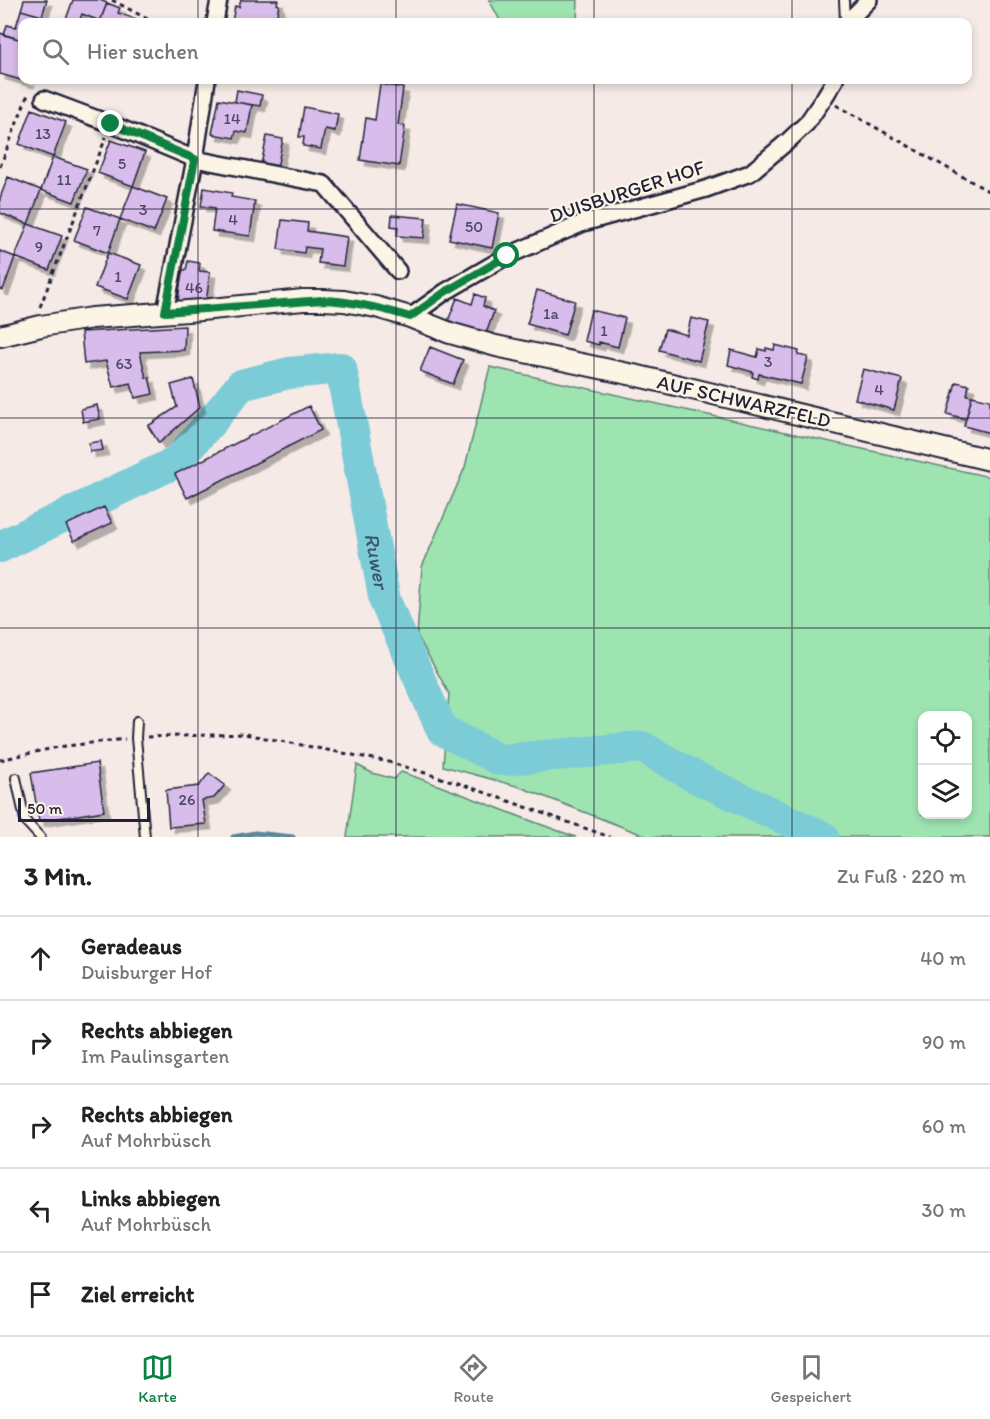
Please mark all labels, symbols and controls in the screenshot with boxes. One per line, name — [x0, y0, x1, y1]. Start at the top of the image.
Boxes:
search box — [18, 18, 972, 84]
icon: search — [39, 35, 72, 68]
text: Hier suchen — [87, 38, 198, 65]
house number: 14 — [223, 109, 241, 128]
route end — [97, 110, 123, 136]
house number: 13 — [35, 124, 51, 143]
house number: 5 — [118, 154, 126, 173]
street label: DUISBURGER HOF — [546, 154, 708, 227]
house number: 11 — [57, 170, 72, 189]
house number: 3 — [139, 200, 148, 219]
house number: 4 — [228, 210, 238, 229]
house number: 50 — [465, 217, 483, 236]
house number: 7 — [93, 221, 101, 240]
house number: 9 — [35, 237, 43, 256]
route start — [493, 242, 519, 268]
house number: 1 — [114, 267, 122, 286]
house number: 46 — [185, 278, 203, 297]
house number: 1a — [543, 304, 560, 323]
house number: 1 — [600, 321, 608, 340]
house number: 3 — [764, 352, 773, 371]
house number: 63 — [115, 354, 133, 373]
street label: AUF SCHWARZFELD — [655, 369, 833, 433]
house number: 4 — [874, 380, 884, 399]
water label: Ruwer — [360, 531, 395, 593]
map controls — [918, 711, 972, 819]
button: locate — [918, 711, 972, 765]
button: layers — [918, 765, 972, 819]
house number: 26 — [179, 790, 195, 809]
scale bar — [18, 795, 150, 822]
text: 50 m — [27, 799, 62, 818]
text: 3 Min. — [24, 860, 92, 892]
text: Zu Fuß · 220 m — [837, 864, 966, 888]
text: Geradeaus — [81, 933, 182, 960]
icon: ahead — [24, 942, 57, 975]
text: 40 m — [920, 946, 966, 970]
text: Duisburger Hof — [81, 960, 212, 984]
text: Rechts abbiegen — [81, 1017, 233, 1044]
icon: right — [24, 1026, 57, 1059]
text: 90 m — [922, 1030, 966, 1054]
text: Im Paulinsgarten — [81, 1044, 229, 1068]
text: Rechts abbiegen — [81, 1101, 233, 1128]
icon: right — [24, 1110, 57, 1143]
text: 60 m — [922, 1114, 966, 1138]
text: Auf Mohrbüsch — [81, 1128, 211, 1152]
text: Links abbiegen — [81, 1185, 220, 1212]
icon: left — [24, 1194, 57, 1227]
text: 30 m — [921, 1198, 966, 1222]
text: Auf Mohrbüsch — [81, 1212, 211, 1236]
icon: arrive — [24, 1278, 57, 1311]
text: Ziel erreicht — [81, 1281, 194, 1308]
tab: Karte — [138, 1351, 177, 1406]
tab: Route — [454, 1351, 494, 1406]
tab: Gespeichert — [770, 1351, 852, 1406]

